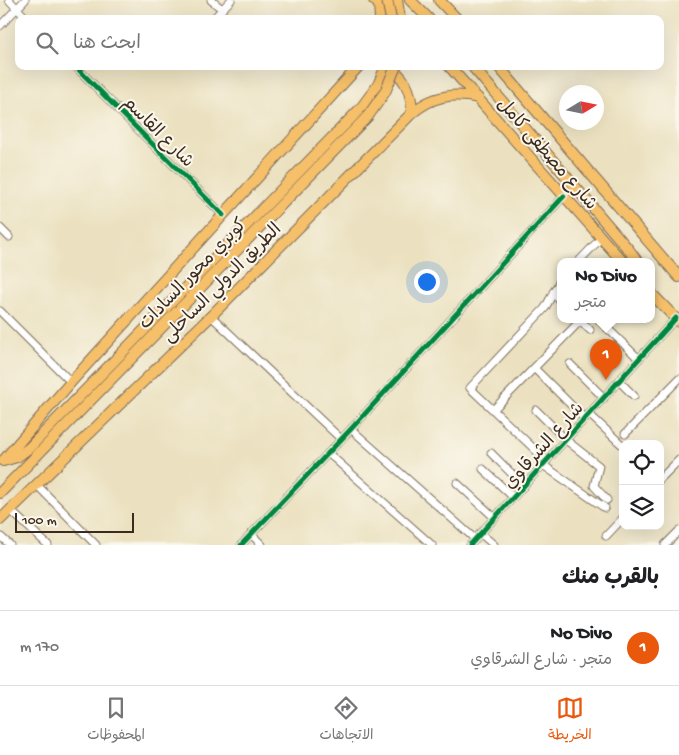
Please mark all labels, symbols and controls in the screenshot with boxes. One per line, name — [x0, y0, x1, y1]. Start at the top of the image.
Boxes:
search box — [15, 15, 664, 70]
icon: search — [33, 29, 61, 57]
text: ابحث هنا — [73, 33, 141, 56]
north arrow — [559, 85, 604, 130]
street label: شارع القاسم — [117, 93, 197, 173]
street label: شارع مصطفى كامل — [492, 94, 601, 215]
street label: كوبري محور السادات — [135, 215, 252, 335]
street label: الطريق الدولي الساحلى — [159, 220, 289, 350]
popup — [557, 258, 655, 323]
text: No Divo — [575, 266, 637, 289]
your location — [414, 269, 440, 295]
text: متجر — [575, 295, 607, 314]
pin: 1 — [590, 339, 622, 380]
street label: شارع الشرقاوي — [500, 399, 589, 494]
map controls — [619, 440, 664, 530]
button: locate — [619, 440, 664, 485]
button: layers — [619, 485, 664, 530]
scale bar — [15, 510, 134, 533]
text: 100 m — [22, 513, 57, 530]
text: بالقرب منك — [562, 567, 659, 592]
text: No Divo — [550, 623, 612, 646]
text: 170 m — [20, 639, 59, 658]
text: 1 — [640, 639, 646, 658]
text: متجر · شارع الشرقاوي — [471, 652, 612, 671]
tab: المحفوظات — [87, 694, 145, 747]
tab: الاتجاهات — [319, 694, 374, 747]
tab: الخريطة — [548, 694, 592, 747]

